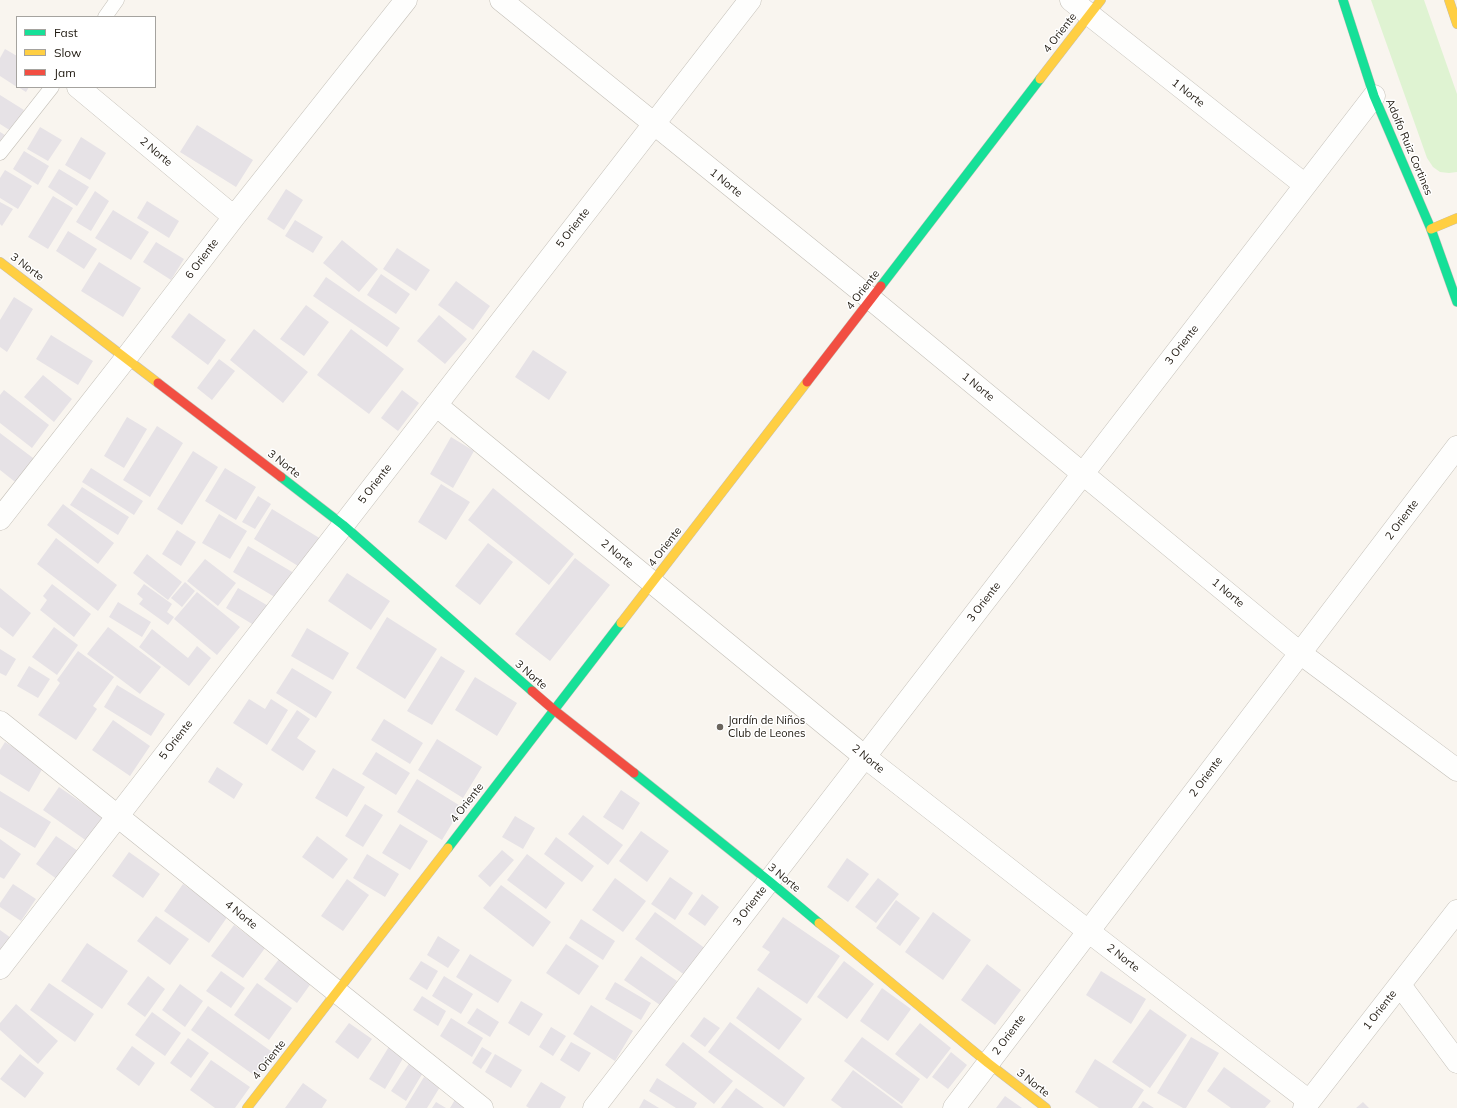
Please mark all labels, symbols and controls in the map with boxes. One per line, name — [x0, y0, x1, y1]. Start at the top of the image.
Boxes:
street label: 4 Oriente — [1040, 11, 1080, 55]
legend — [16, 16, 156, 88]
text: Fast — [54, 25, 78, 40]
text: Slow — [54, 45, 82, 60]
text: Jam — [54, 65, 76, 80]
street label: 1 Norte — [1169, 76, 1207, 110]
street label: Adolfo Ruiz Cortines — [1383, 97, 1435, 197]
street label: 2 Norte — [137, 135, 175, 169]
street label: 1 Norte — [707, 166, 745, 200]
street label: 5 Oriente — [553, 206, 593, 250]
street label: 6 Oriente — [183, 236, 221, 282]
street label: 3 Norte — [8, 250, 46, 284]
street label: 4 Oriente — [843, 268, 883, 312]
street label: 3 Oriente — [1162, 323, 1202, 367]
street label: 1 Norte — [959, 370, 997, 404]
street label: 3 Norte — [265, 447, 303, 481]
street label: 5 Oriente — [355, 462, 395, 506]
street label: 2 Oriente — [1383, 497, 1421, 543]
street label: 4 Oriente — [645, 525, 685, 569]
street label: 2 Norte — [598, 537, 636, 571]
street label: 1 Norte — [1209, 576, 1247, 610]
street label: 3 Oriente — [964, 580, 1004, 624]
street label: 3 Norte — [512, 658, 550, 692]
place label: Jardín de Niños Club de Leones — [728, 714, 806, 740]
street label: 5 Oriente — [156, 718, 196, 762]
marker: Jardín de Niños Club de Leones — [715, 722, 725, 732]
street label: 2 Norte — [849, 742, 887, 776]
street label: 2 Oriente — [1187, 754, 1225, 800]
street label: 4 Oriente — [447, 781, 487, 825]
street label: 3 Norte — [765, 861, 803, 895]
street label: 3 Oriente — [730, 884, 770, 928]
street label: 4 Norte — [222, 898, 260, 932]
street label: 2 Norte — [1104, 941, 1142, 975]
street label: 1 Oriente — [1360, 988, 1400, 1032]
street label: 2 Oriente — [990, 1012, 1028, 1058]
street label: 4 Oriente — [249, 1038, 289, 1082]
street label: 3 Norte — [1014, 1066, 1052, 1100]

